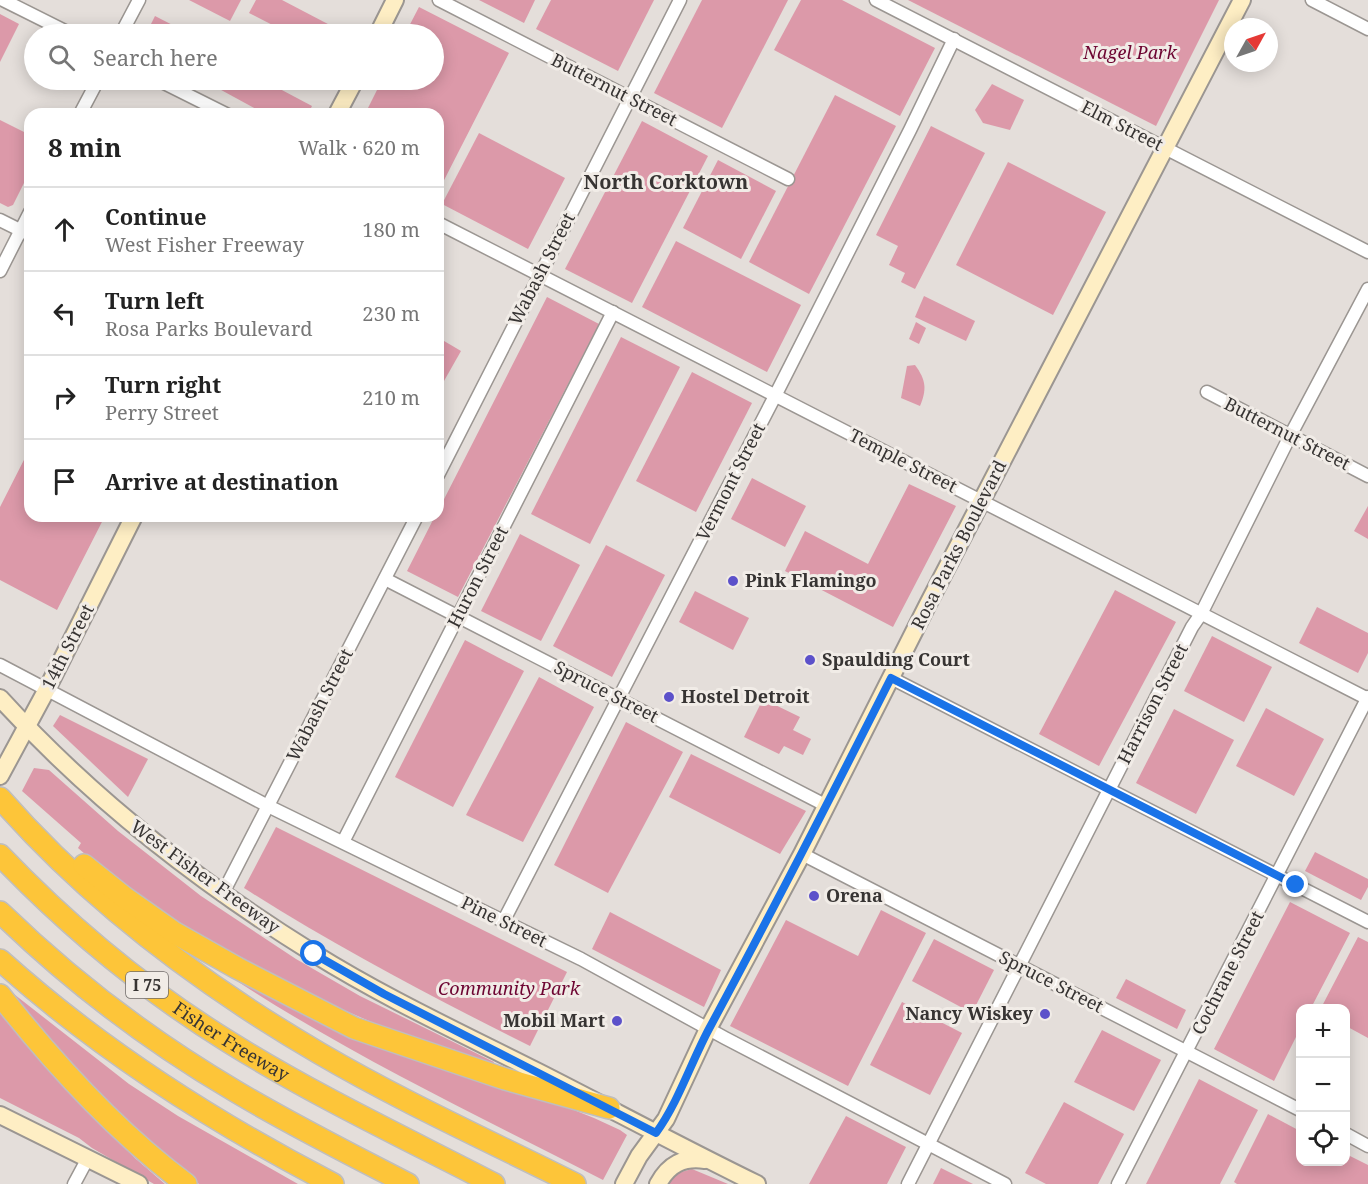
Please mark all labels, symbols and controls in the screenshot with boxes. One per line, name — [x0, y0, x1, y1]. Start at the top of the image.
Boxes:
north arrow — [1224, 18, 1278, 72]
search box — [24, 24, 444, 90]
park label: Nagel Park — [1082, 40, 1177, 64]
icon: search — [45, 41, 78, 74]
text: Search here — [93, 42, 218, 72]
street label: Butternut Street — [547, 47, 681, 131]
street label: Elm Street — [1077, 94, 1167, 156]
text: 8 min — [48, 129, 122, 165]
text: Walk · 620 m — [298, 134, 420, 161]
district label: North Corktown — [584, 168, 748, 195]
text: Continue — [105, 201, 207, 231]
street label: Wabash Street — [502, 208, 580, 329]
icon: ahead — [48, 213, 81, 246]
text: 180 m — [362, 216, 420, 243]
text: West Fisher Freeway — [105, 231, 304, 258]
text: Turn left — [105, 285, 204, 315]
icon: left — [48, 297, 81, 330]
text: 230 m — [362, 300, 420, 327]
text: Rosa Parks Boulevard — [105, 315, 313, 342]
text: Turn right — [105, 369, 221, 399]
icon: right — [48, 381, 81, 414]
text: 210 m — [362, 384, 420, 411]
street label: Butternut Street — [1220, 391, 1354, 475]
text: Perry Street — [105, 399, 219, 426]
street label: Vermont Street — [690, 418, 770, 545]
street label: Temple Street — [845, 423, 961, 498]
street label: Rosa Parks Boulevard — [905, 456, 1011, 633]
icon: arrive — [48, 465, 81, 498]
text: Arrive at destination — [105, 466, 339, 496]
street label: Huron Street — [441, 522, 513, 631]
place label: Pink Flamingo — [745, 568, 877, 592]
marker: Pink Flamingo — [726, 574, 740, 588]
street label: 14th Street — [35, 600, 99, 693]
street label: Harrison Street — [1111, 639, 1193, 768]
street label: Wabash Street — [280, 644, 358, 765]
place label: Spaulding Court — [822, 647, 970, 671]
marker: Spaulding Court — [803, 653, 817, 667]
street label: Spruce Street — [550, 655, 663, 728]
place label: Hostel Detroit — [681, 684, 810, 708]
marker: Hostel Detroit — [662, 690, 676, 704]
street label: West Fisher Freeway — [126, 814, 286, 939]
route end — [1282, 871, 1308, 897]
place label: Orena — [826, 883, 883, 907]
marker: Orena — [807, 889, 821, 903]
street label: Pine Street — [457, 890, 551, 952]
street label: Cochrane Street — [1186, 906, 1269, 1039]
route start — [300, 940, 326, 966]
street label: Spruce Street — [995, 945, 1108, 1018]
road number: I 75 — [126, 972, 168, 998]
park label: Community Park — [438, 976, 581, 1000]
street label: Fisher Freeway — [169, 996, 295, 1087]
place label: Nancy Wiskey — [905, 1001, 1034, 1025]
map controls — [1296, 1004, 1350, 1166]
button: + — [1296, 1004, 1350, 1058]
marker: Nancy Wiskey — [1038, 1007, 1052, 1021]
place label: Mobil Mart — [503, 1008, 605, 1032]
marker: Mobil Mart — [610, 1014, 624, 1028]
button: − — [1296, 1058, 1350, 1112]
button: locate — [1296, 1112, 1350, 1166]

